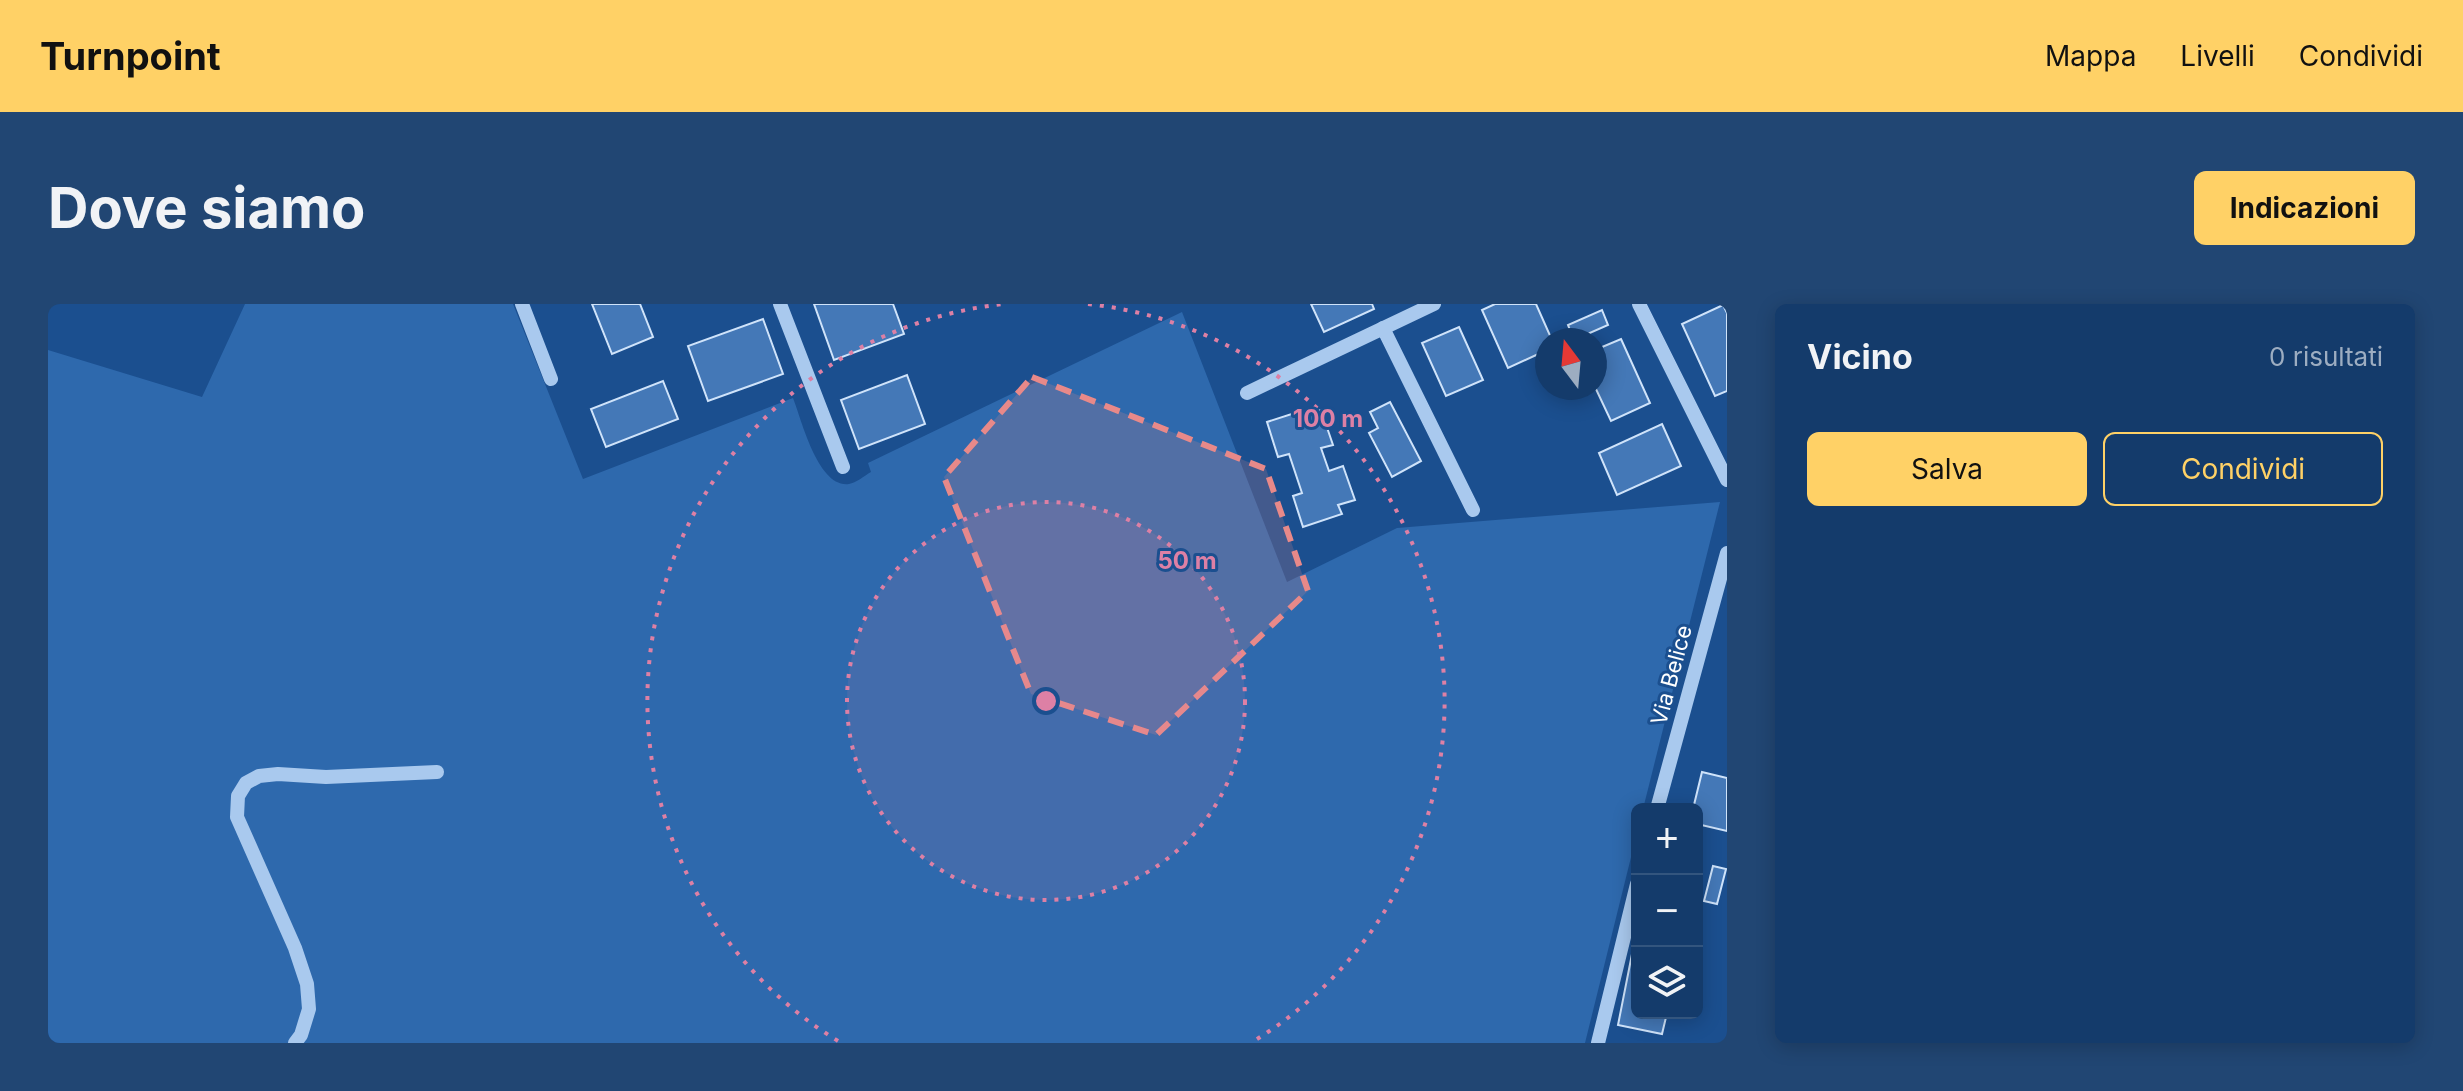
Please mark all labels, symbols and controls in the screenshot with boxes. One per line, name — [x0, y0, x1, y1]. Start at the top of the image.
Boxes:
text: Turnpoint — [40, 33, 221, 79]
text: Mappa — [2045, 39, 2136, 73]
text: Livelli — [2180, 39, 2255, 73]
text: Condividi — [2299, 39, 2423, 73]
button: Indicazioni — [2194, 171, 2415, 245]
text: Dove siamo — [48, 174, 365, 242]
north arrow — [1535, 328, 1607, 400]
text: Vicino — [1807, 336, 1913, 377]
text: 0 risultati — [2269, 341, 2383, 372]
text: 100 m — [1293, 404, 1363, 433]
button: Salva — [1807, 432, 2087, 506]
button: Condividi — [2103, 432, 2383, 506]
text: 50 m — [1157, 546, 1217, 575]
street label: Via Belice — [1645, 622, 1697, 728]
centre of rings — [1032, 687, 1060, 715]
map controls — [1631, 803, 1703, 1019]
button: + — [1631, 803, 1703, 875]
button: − — [1631, 875, 1703, 947]
button: layers — [1631, 947, 1703, 1019]

